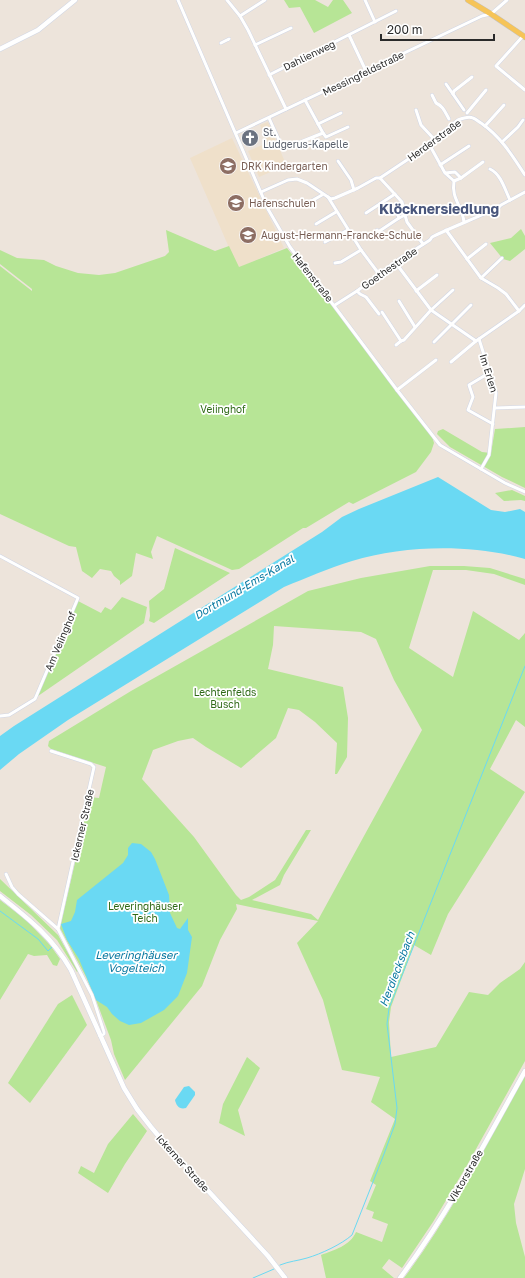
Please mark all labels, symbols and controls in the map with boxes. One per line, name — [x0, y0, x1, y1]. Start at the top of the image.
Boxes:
scale bar — [381, 16, 494, 42]
text: 200 m — [387, 22, 422, 37]
street label: Dahlienweg — [281, 37, 337, 73]
street label: Messingfeldstraße — [320, 48, 406, 98]
street label: Herderstraße — [405, 116, 463, 163]
place label: St. Ludgerus-Kapelle — [263, 126, 348, 150]
church icon: St. Ludgerus-Kapelle — [240, 128, 260, 148]
school or university icon: DRK Kindergarten — [218, 156, 238, 176]
place label: DRK Kindergarten — [241, 160, 328, 172]
school or university icon: Hafenschulen — [226, 193, 246, 213]
place label: Hafenschulen — [249, 197, 316, 209]
district label: Klöcknersiedlung — [379, 200, 499, 217]
school or university icon: August-Hermann-Francke-Schule — [238, 225, 258, 245]
place label: August-Hermann-Francke-Schule — [261, 229, 422, 241]
street label: Goethestraße — [359, 244, 419, 292]
street label: Hafenstraße — [290, 250, 336, 304]
street label: Im Erlen — [477, 352, 501, 394]
park label: Veiinghof — [200, 403, 246, 415]
water label: Dortmund-Ems-Kanal — [192, 551, 296, 621]
street label: Am Veiinghof — [42, 609, 78, 672]
park label: Lechtenfelds Busch — [194, 686, 256, 710]
street label: Ickerner Straße — [68, 788, 96, 862]
park label: Leveringhäuser Teich — [108, 900, 182, 924]
water label: Herdiecksbach — [376, 929, 417, 1008]
water label: Leveringhäuser Vogelteich — [95, 948, 178, 975]
street label: Ickerner Straße — [154, 1132, 212, 1194]
street label: Viktorstraße — [445, 1147, 485, 1205]

